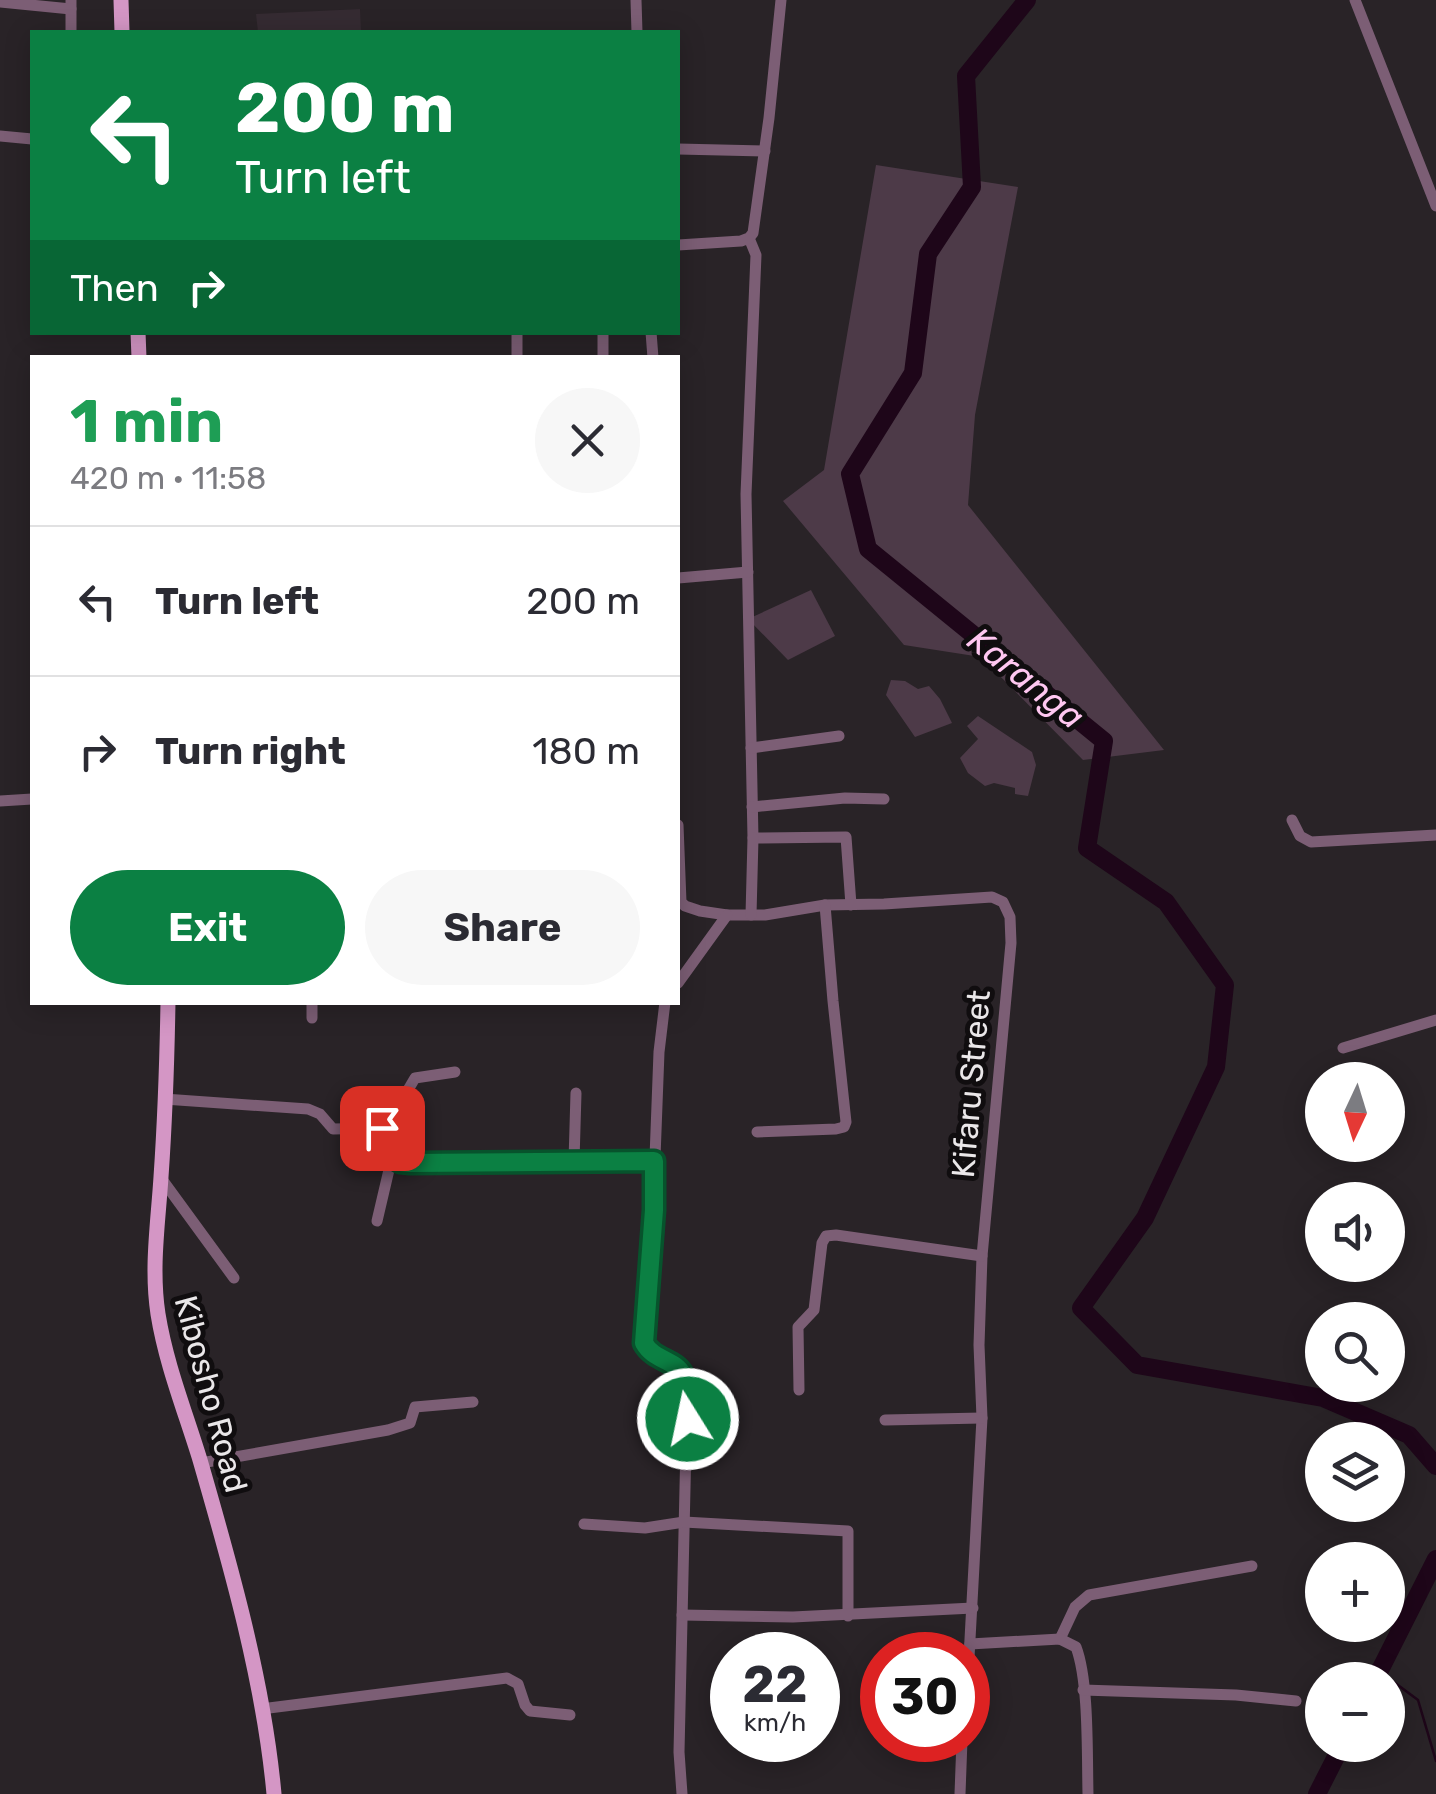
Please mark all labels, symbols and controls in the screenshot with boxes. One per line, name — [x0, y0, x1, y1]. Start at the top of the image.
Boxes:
text: 200 m — [235, 67, 455, 150]
icon: left — [70, 70, 200, 200]
text: Turn left — [235, 151, 411, 204]
icon: right — [179, 260, 234, 315]
text: Then — [70, 265, 159, 311]
text: 1 min — [70, 386, 223, 457]
button: close — [535, 388, 640, 493]
text: 420 m · 11:58 — [70, 459, 266, 497]
icon: left — [70, 574, 125, 629]
text: Turn left — [155, 578, 319, 624]
text: 200 m — [526, 578, 640, 624]
water label: Karanga — [959, 618, 1093, 738]
icon: right — [70, 724, 125, 779]
text: Turn right — [155, 728, 346, 774]
text: 180 m — [532, 728, 640, 774]
button: Exit — [70, 870, 345, 985]
button: Share — [365, 870, 640, 985]
street label: Kifaru Street — [944, 988, 998, 1180]
north arrow — [1305, 1062, 1405, 1162]
map controls — [1305, 1062, 1405, 1762]
pin — [340, 1086, 425, 1171]
icon: arrive — [355, 1101, 410, 1156]
button: sound — [1305, 1182, 1405, 1282]
street label: Kibosho Road — [166, 1291, 256, 1497]
button: search — [1305, 1302, 1405, 1402]
position arrow — [636, 1367, 740, 1471]
button: layers — [1305, 1422, 1405, 1522]
button: + — [1305, 1542, 1405, 1642]
speed limit sign: 30 — [860, 1632, 990, 1762]
text: 22 — [743, 1655, 808, 1715]
button: − — [1305, 1662, 1405, 1762]
text: km/h — [744, 1708, 806, 1737]

